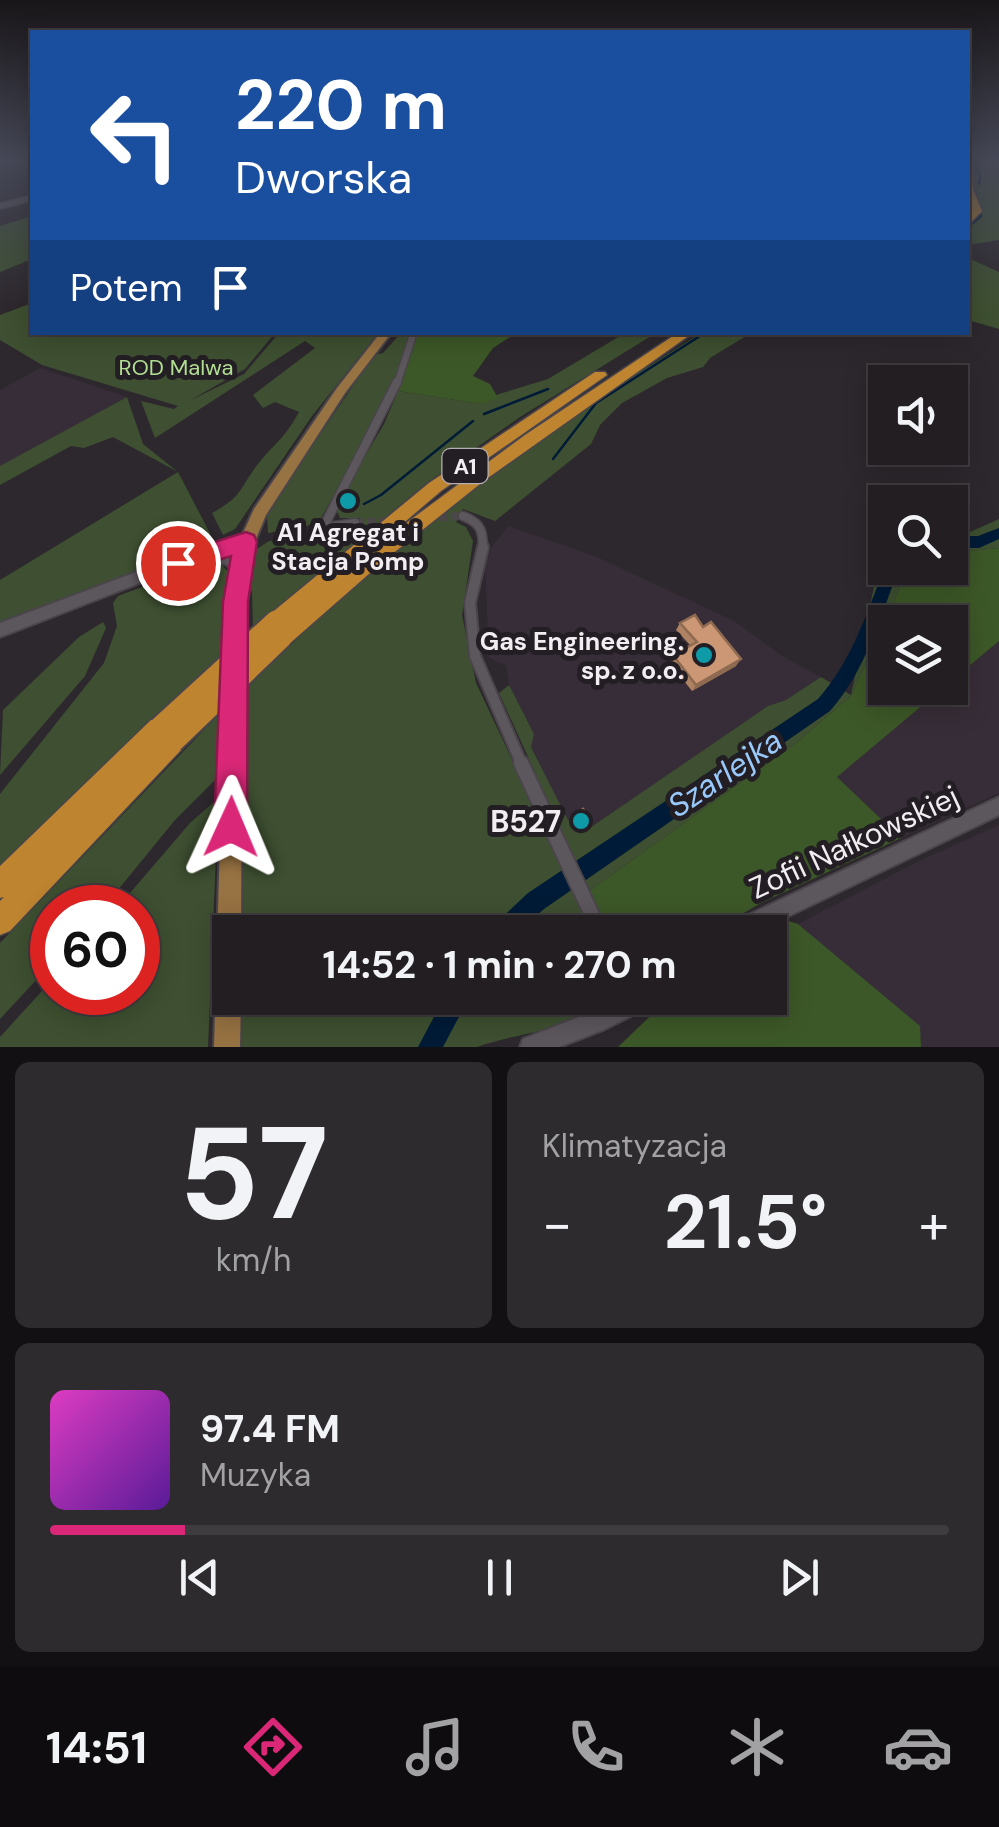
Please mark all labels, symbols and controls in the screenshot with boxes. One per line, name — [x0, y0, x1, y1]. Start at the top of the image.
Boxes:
text: 220 m — [235, 60, 447, 151]
icon: left — [70, 70, 200, 200]
text: Dworska — [235, 148, 412, 207]
icon: arrive — [203, 260, 258, 315]
text: Potem — [70, 263, 183, 313]
park label: ROD Malwa — [119, 353, 233, 382]
map controls — [868, 365, 968, 705]
button: sound — [868, 365, 968, 465]
road number: A1 — [442, 449, 488, 483]
button: search — [868, 485, 968, 585]
marker: A1 Agregat i Stacja Pomp — [337, 490, 359, 512]
place label: A1 Agregat i Stacja Pomp — [271, 516, 425, 578]
pin — [136, 521, 221, 606]
icon: arrive — [151, 536, 206, 591]
button: layers — [868, 605, 968, 705]
place label: Gas Engineering. sp. z o.o. — [480, 625, 684, 687]
marker: Gas Engineering. sp. z o.o. — [693, 644, 715, 666]
water label: Szarlejka — [659, 719, 791, 827]
position arrow — [179, 775, 283, 879]
street label: Zofii Nałkowskiej — [743, 776, 965, 908]
place label: B527 — [490, 802, 561, 841]
marker: B527 — [570, 810, 592, 832]
speed limit sign: 60 — [30, 885, 160, 1015]
text: 14:52 · 1 min · 270 m — [322, 940, 677, 990]
text: 57 — [179, 1089, 328, 1258]
text: Klimatyzacja — [542, 1125, 727, 1167]
text: 21.5° — [664, 1174, 827, 1271]
text: − — [542, 1188, 572, 1260]
text: + — [919, 1188, 949, 1260]
text: km/h — [216, 1239, 291, 1281]
text: 97.4 FM — [200, 1404, 340, 1454]
text: Muzyka — [200, 1454, 311, 1496]
icon: previous — [172, 1550, 227, 1605]
icon: pause — [472, 1550, 527, 1605]
icon: next — [772, 1550, 827, 1605]
icon: directions — [238, 1712, 308, 1782]
icon: music — [400, 1712, 470, 1782]
icon: phone — [561, 1712, 631, 1782]
icon: climate — [722, 1712, 792, 1782]
icon: car — [883, 1712, 953, 1782]
text: 14:51 — [46, 1718, 147, 1777]

